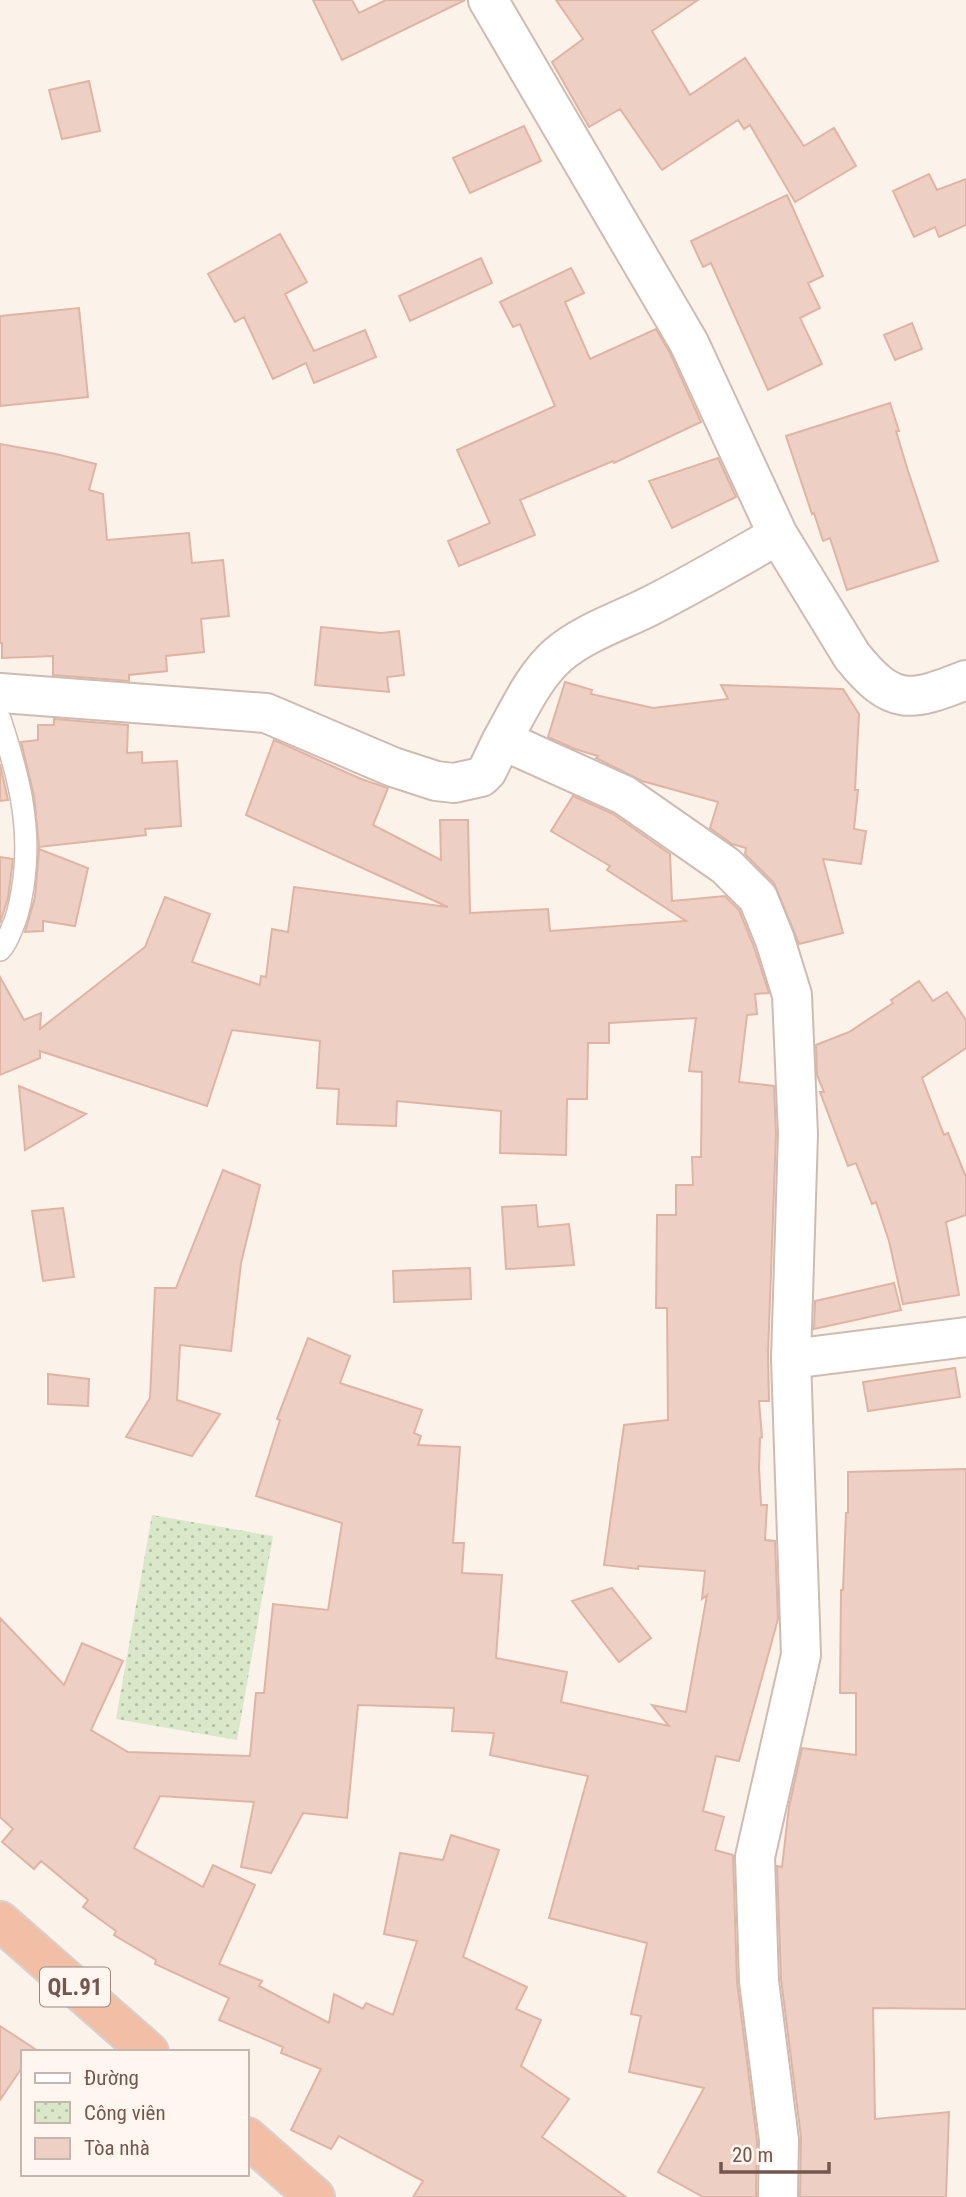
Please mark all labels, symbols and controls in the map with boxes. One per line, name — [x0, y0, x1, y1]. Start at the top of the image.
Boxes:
road number: QL.91 — [40, 1968, 110, 2006]
legend — [21, 2050, 248, 2176]
text: Đường — [84, 2066, 139, 2090]
text: Công viên — [84, 2101, 166, 2125]
scale bar — [721, 2130, 830, 2174]
text: Tòa nhà — [84, 2136, 150, 2160]
text: 20 m — [732, 2143, 773, 2167]

